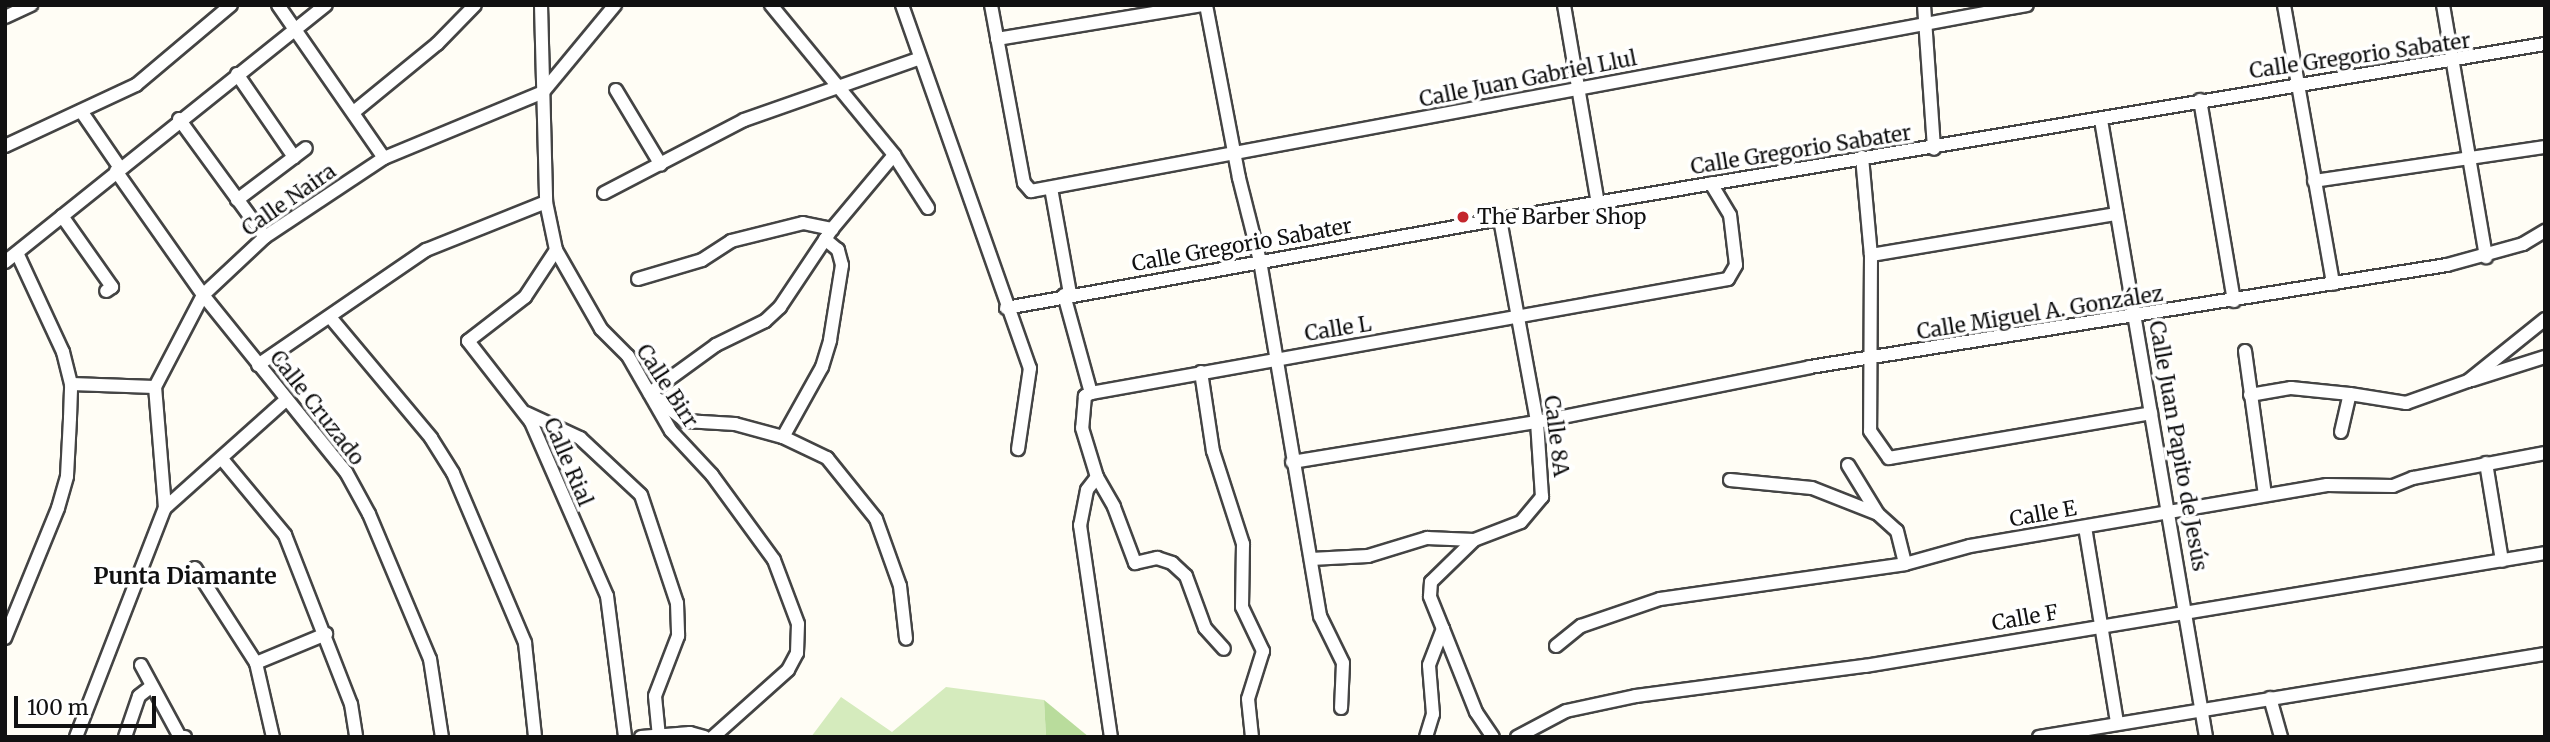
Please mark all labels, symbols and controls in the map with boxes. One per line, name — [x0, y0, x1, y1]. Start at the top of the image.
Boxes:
street label: Calle Gregorio Sabater — [2248, 28, 2472, 84]
street label: Calle Juan Gabriel Llul — [1417, 46, 1639, 112]
street label: Calle Gregorio Sabater — [1689, 120, 1913, 180]
street label: Calle Naira — [237, 158, 341, 242]
place label: The Barber Shop — [1477, 204, 1646, 230]
marker: The Barber Shop — [1455, 209, 1471, 225]
street label: Calle Gregorio Sabater — [1130, 213, 1354, 277]
street label: Calle Miguel A. González — [1915, 281, 2165, 345]
street label: Calle L — [1303, 311, 1373, 347]
street label: Calle Juan Papito de Jesús — [2144, 319, 2212, 573]
street label: Calle Birr — [631, 340, 703, 432]
street label: Calle Cruzado — [264, 346, 370, 470]
street label: Calle 8A — [1539, 394, 1573, 478]
street label: Calle Rial — [538, 414, 598, 510]
street label: Calle E — [2008, 496, 2078, 532]
district label: Punta Diamante — [93, 562, 277, 590]
street label: Calle F — [1990, 600, 2060, 636]
scale bar — [18, 682, 159, 726]
text: 100 m — [27, 694, 89, 721]

